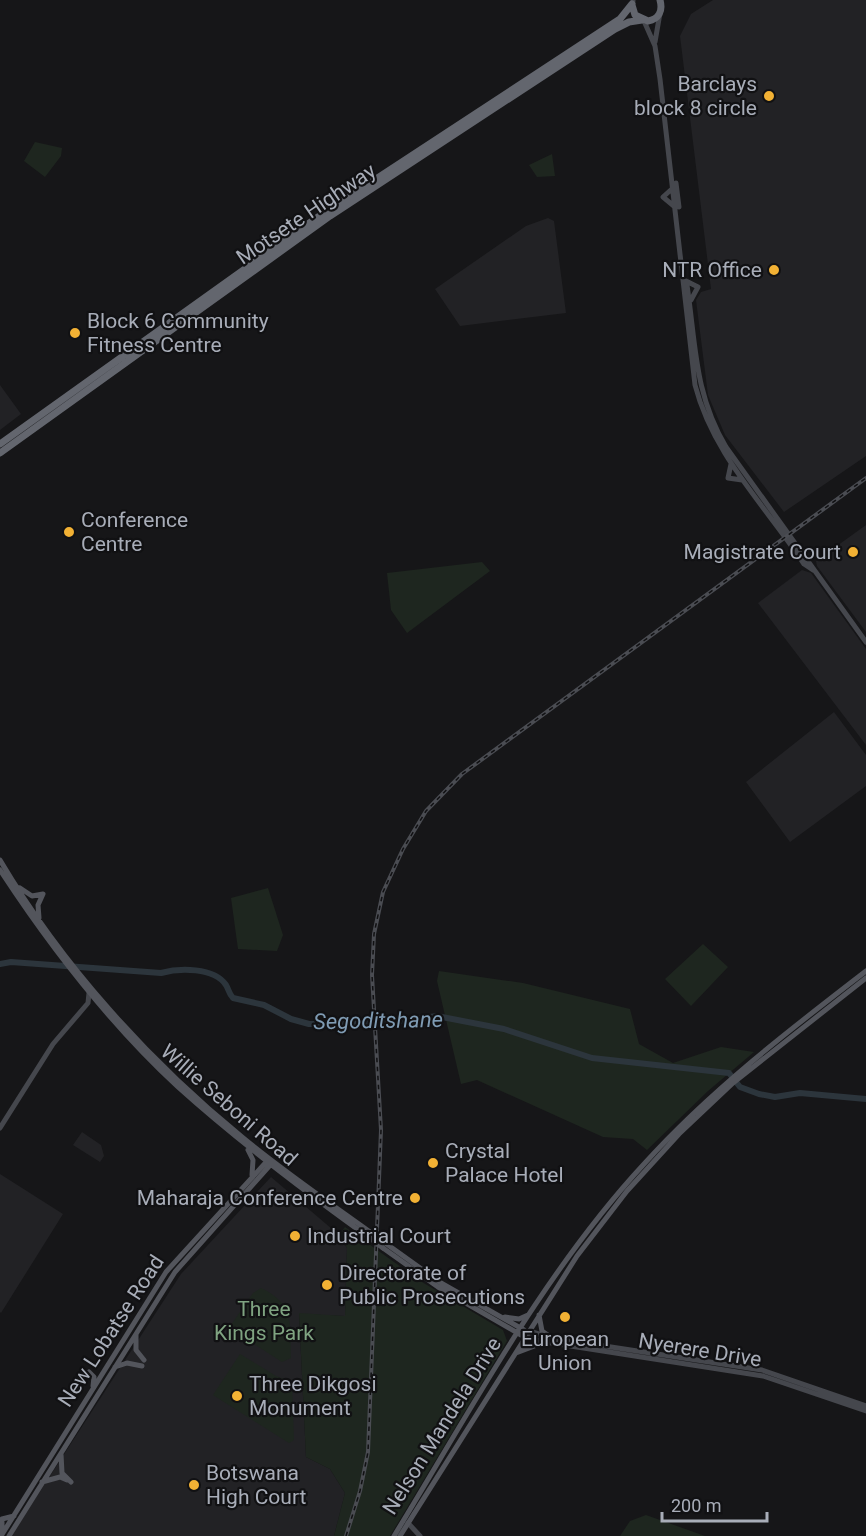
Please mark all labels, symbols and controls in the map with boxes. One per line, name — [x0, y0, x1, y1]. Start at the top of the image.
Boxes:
place label: Barclays block 8 circle — [634, 72, 757, 120]
marker: Barclays block 8 circle — [762, 89, 776, 103]
street label: Motsete Highway — [232, 159, 380, 269]
place label: NTR Office — [662, 258, 762, 282]
marker: NTR Office — [767, 263, 781, 277]
place label: Block 6 Community Fitness Centre — [87, 309, 269, 357]
marker: Block 6 Community Fitness Centre — [68, 326, 82, 340]
place label: Conference Centre — [81, 508, 188, 556]
marker: Conference Centre — [62, 525, 76, 539]
place label: Magistrate Court — [684, 540, 841, 564]
marker: Magistrate Court — [846, 545, 860, 559]
water label: Segoditshane — [313, 1007, 443, 1034]
street label: Willie Seboni Road — [156, 1039, 302, 1171]
place label: Crystal Palace Hotel — [445, 1139, 564, 1187]
marker: Crystal Palace Hotel — [426, 1156, 440, 1170]
place label: Maharaja Conference Centre — [137, 1186, 403, 1210]
marker: Maharaja Conference Centre — [408, 1191, 422, 1205]
place label: Industrial Court — [307, 1224, 451, 1248]
marker: Industrial Court — [288, 1229, 302, 1243]
street label: New Lobatse Road — [53, 1251, 169, 1411]
place label: Directorate of Public Prosecutions — [339, 1261, 525, 1309]
marker: Directorate of Public Prosecutions — [320, 1278, 334, 1292]
park label: Three Kings Park — [214, 1297, 314, 1345]
marker: European Union — [558, 1310, 572, 1324]
place label: European Union — [521, 1327, 609, 1375]
street label: Nyerere Drive — [637, 1328, 763, 1372]
street label: Nelson Mandela Drive — [378, 1333, 506, 1519]
place label: Three Dikgosi Monument — [249, 1372, 377, 1420]
marker: Three Dikgosi Monument — [230, 1389, 244, 1403]
place label: Botswana High Court — [206, 1461, 307, 1509]
marker: Botswana High Court — [187, 1478, 201, 1492]
scale bar — [662, 1485, 767, 1523]
text: 200 m — [671, 1495, 722, 1516]

